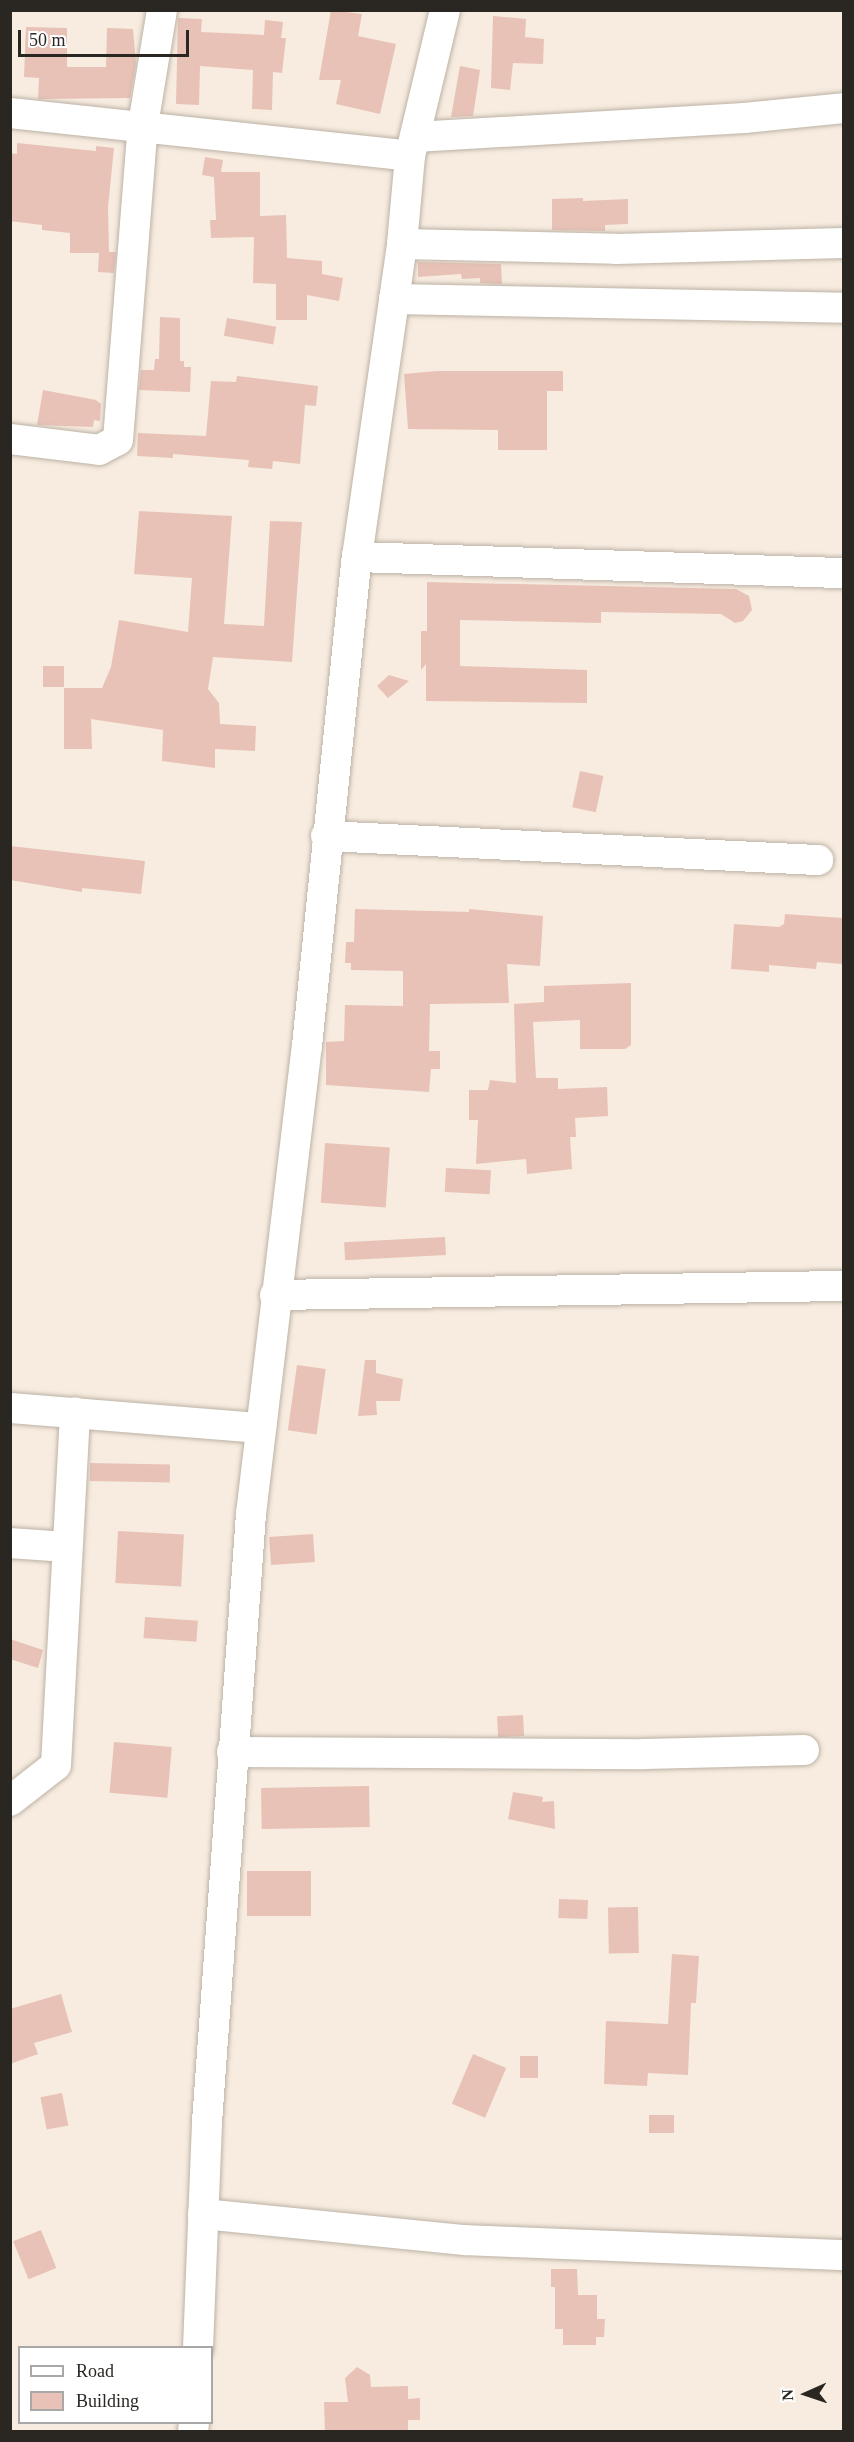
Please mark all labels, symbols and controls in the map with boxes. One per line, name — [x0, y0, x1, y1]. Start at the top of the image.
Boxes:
scale bar — [21, 18, 192, 56]
text: 50 m — [29, 30, 66, 50]
legend — [18, 2346, 213, 2424]
text: Road — [76, 2361, 114, 2381]
north arrow — [776, 2364, 836, 2424]
text: N — [779, 2389, 796, 2401]
text: Building — [76, 2391, 139, 2411]

